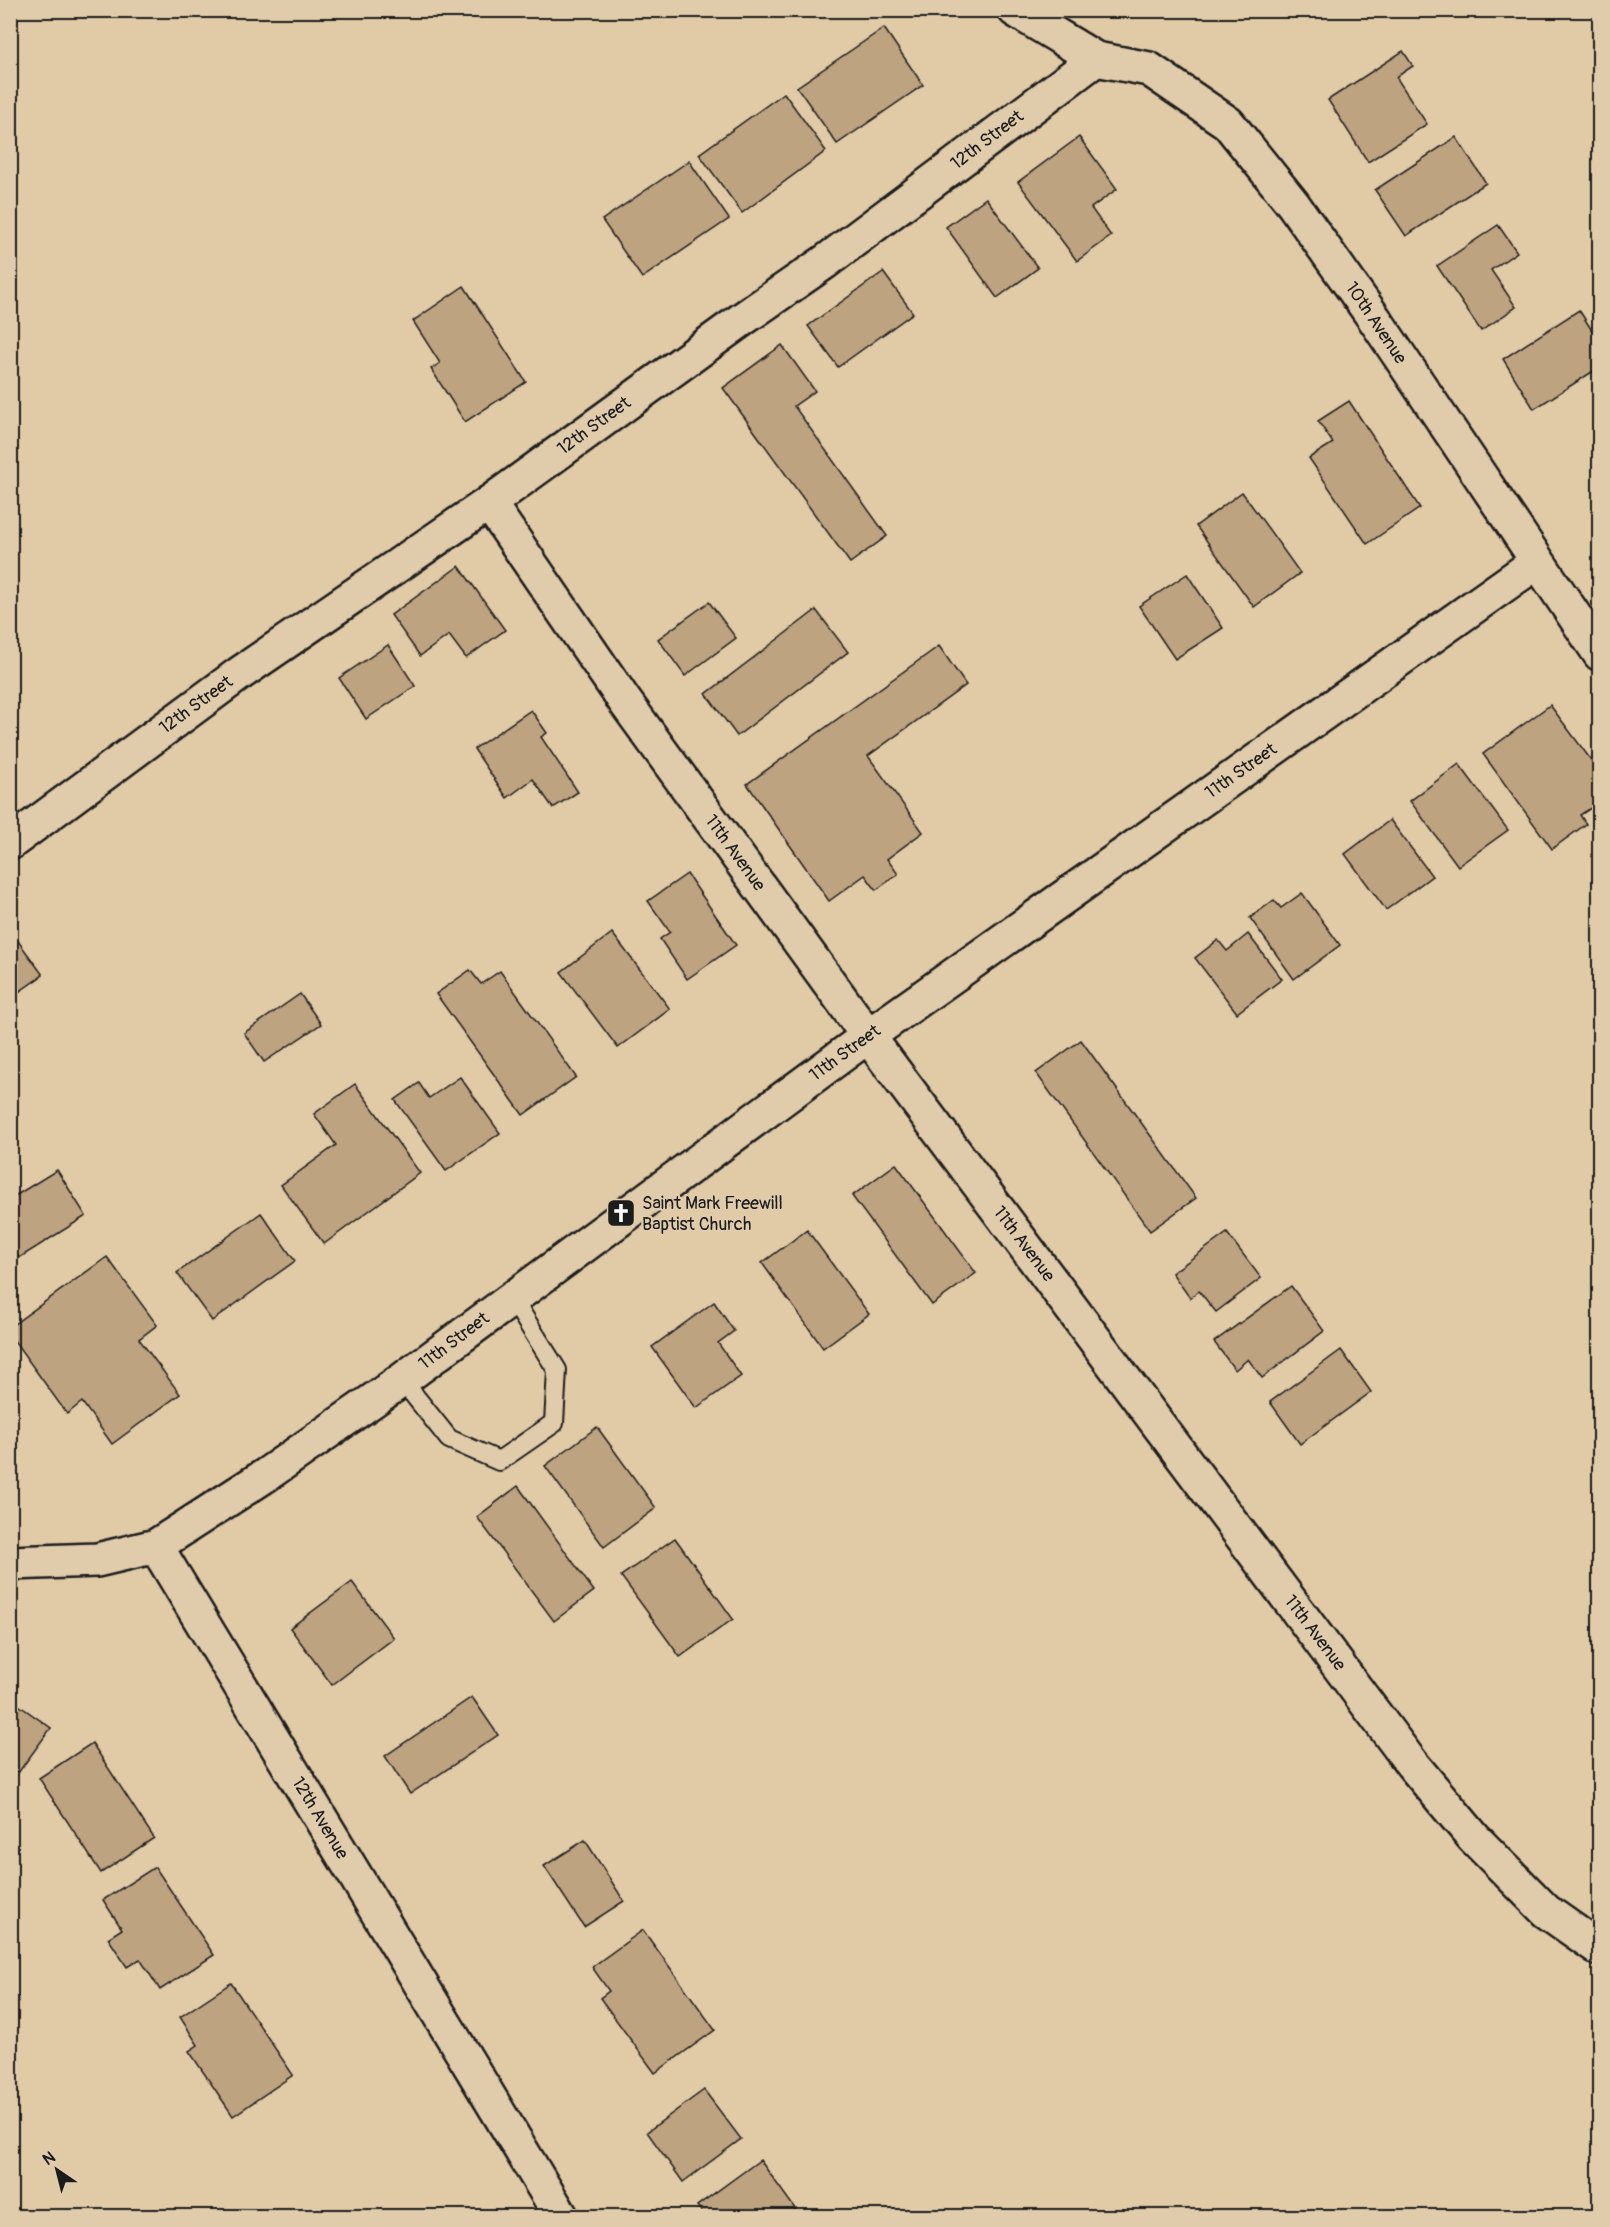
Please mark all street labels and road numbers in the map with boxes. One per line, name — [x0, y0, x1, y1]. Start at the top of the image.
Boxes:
street label: 12th Street — [946, 105, 1029, 175]
street label: 10th Avenue — [1340, 277, 1412, 369]
street label: 12th Street — [553, 391, 636, 460]
street label: 12th Street — [155, 670, 238, 739]
street label: 11th Street — [1201, 737, 1282, 804]
street label: 11th Avenue — [700, 810, 771, 896]
street label: 11th Street — [805, 1019, 886, 1087]
street label: 11th Avenue — [988, 1202, 1060, 1287]
street label: 11th Street — [414, 1307, 494, 1375]
street label: 11th Avenue — [1279, 1591, 1351, 1676]
street label: 12th Avenue — [286, 1773, 354, 1863]

